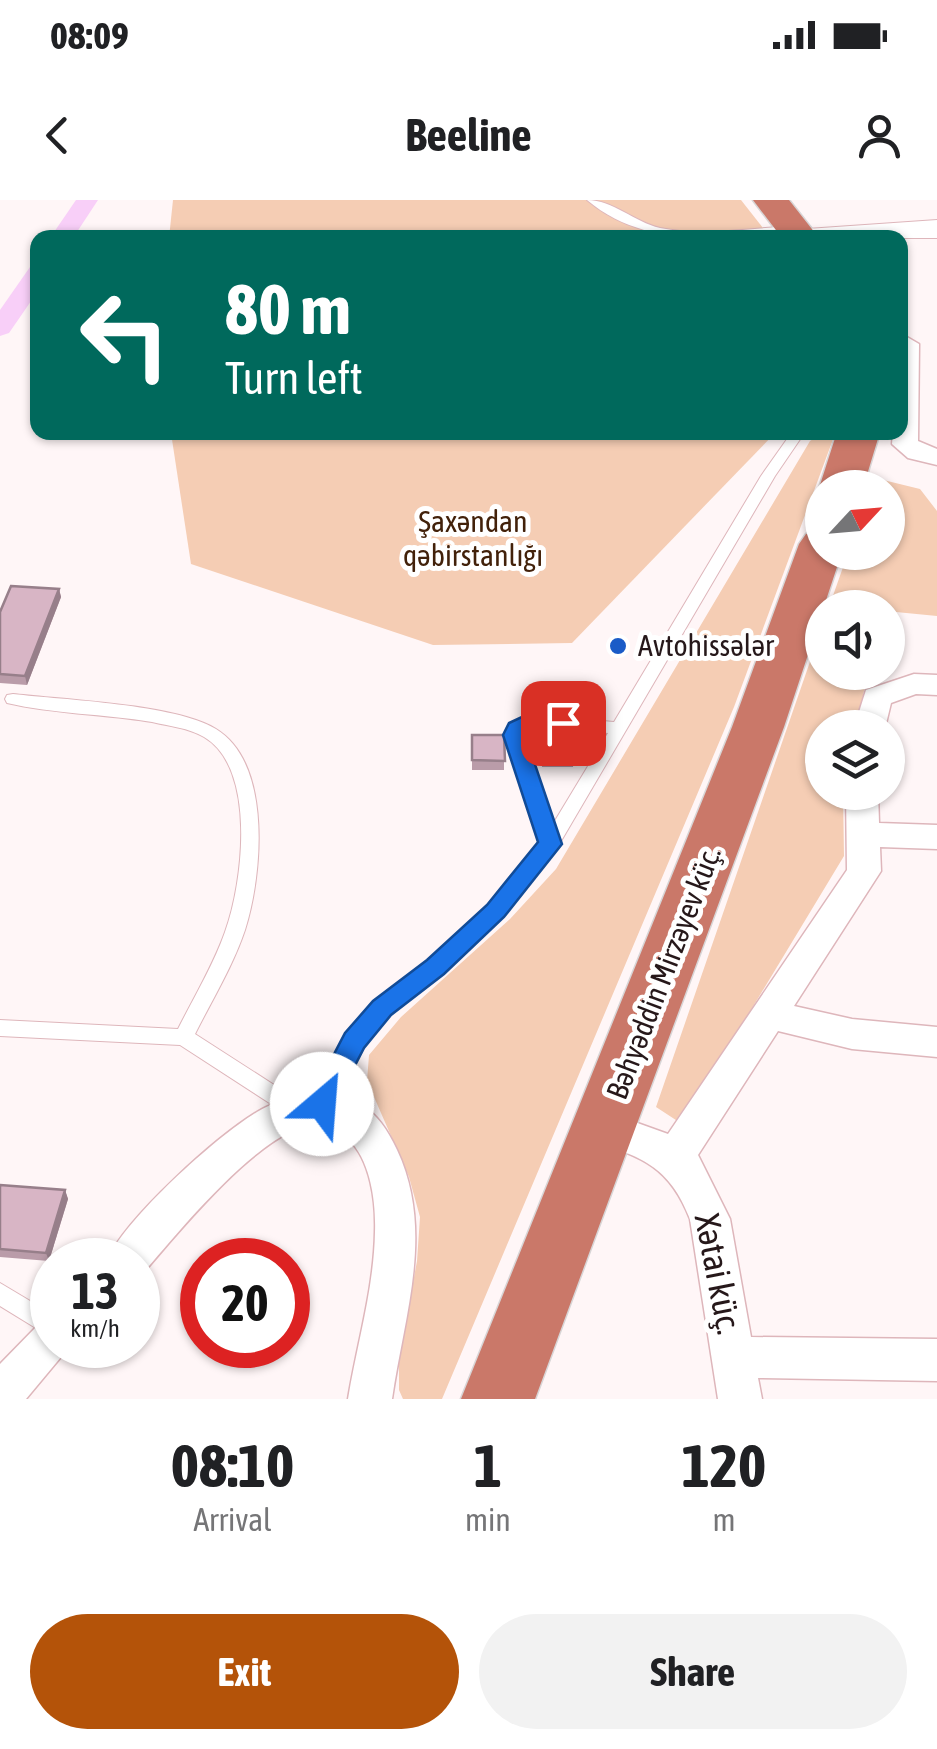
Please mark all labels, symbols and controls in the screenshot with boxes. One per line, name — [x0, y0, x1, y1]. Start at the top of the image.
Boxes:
text: 08:09 — [50, 14, 129, 57]
icon: back — [30, 108, 85, 163]
icon: person — [852, 108, 907, 163]
text: Beeline — [405, 109, 532, 161]
text: 80 m — [225, 269, 351, 349]
icon: left — [60, 270, 190, 400]
text: Turn left — [225, 352, 363, 404]
north arrow — [805, 470, 905, 570]
map controls — [805, 470, 905, 810]
park label: Şaxəndan qəbirstanlığı — [403, 504, 543, 572]
button: sound — [805, 590, 905, 690]
place label: Avtohissələr — [638, 628, 775, 662]
marker: Avtohissələr — [607, 635, 629, 657]
pin — [521, 681, 606, 766]
icon: arrive — [536, 696, 591, 751]
button: layers — [805, 710, 905, 810]
street label: Bəhyəddin Mirzəyev küç. — [599, 842, 727, 1104]
position arrow — [270, 1052, 374, 1156]
street label: Xətai küç. — [688, 1210, 750, 1337]
speed limit sign: 20 — [180, 1238, 310, 1368]
text: 13 — [71, 1262, 118, 1320]
text: km/h — [70, 1314, 120, 1342]
text: 08:10 — [171, 1431, 294, 1500]
text: 1 — [474, 1431, 502, 1500]
text: 120 — [682, 1431, 766, 1500]
text: Arrival — [193, 1501, 272, 1538]
text: min — [465, 1501, 511, 1538]
text: m — [712, 1501, 735, 1538]
button: Exit — [30, 1614, 459, 1729]
button: Share — [479, 1614, 907, 1729]

